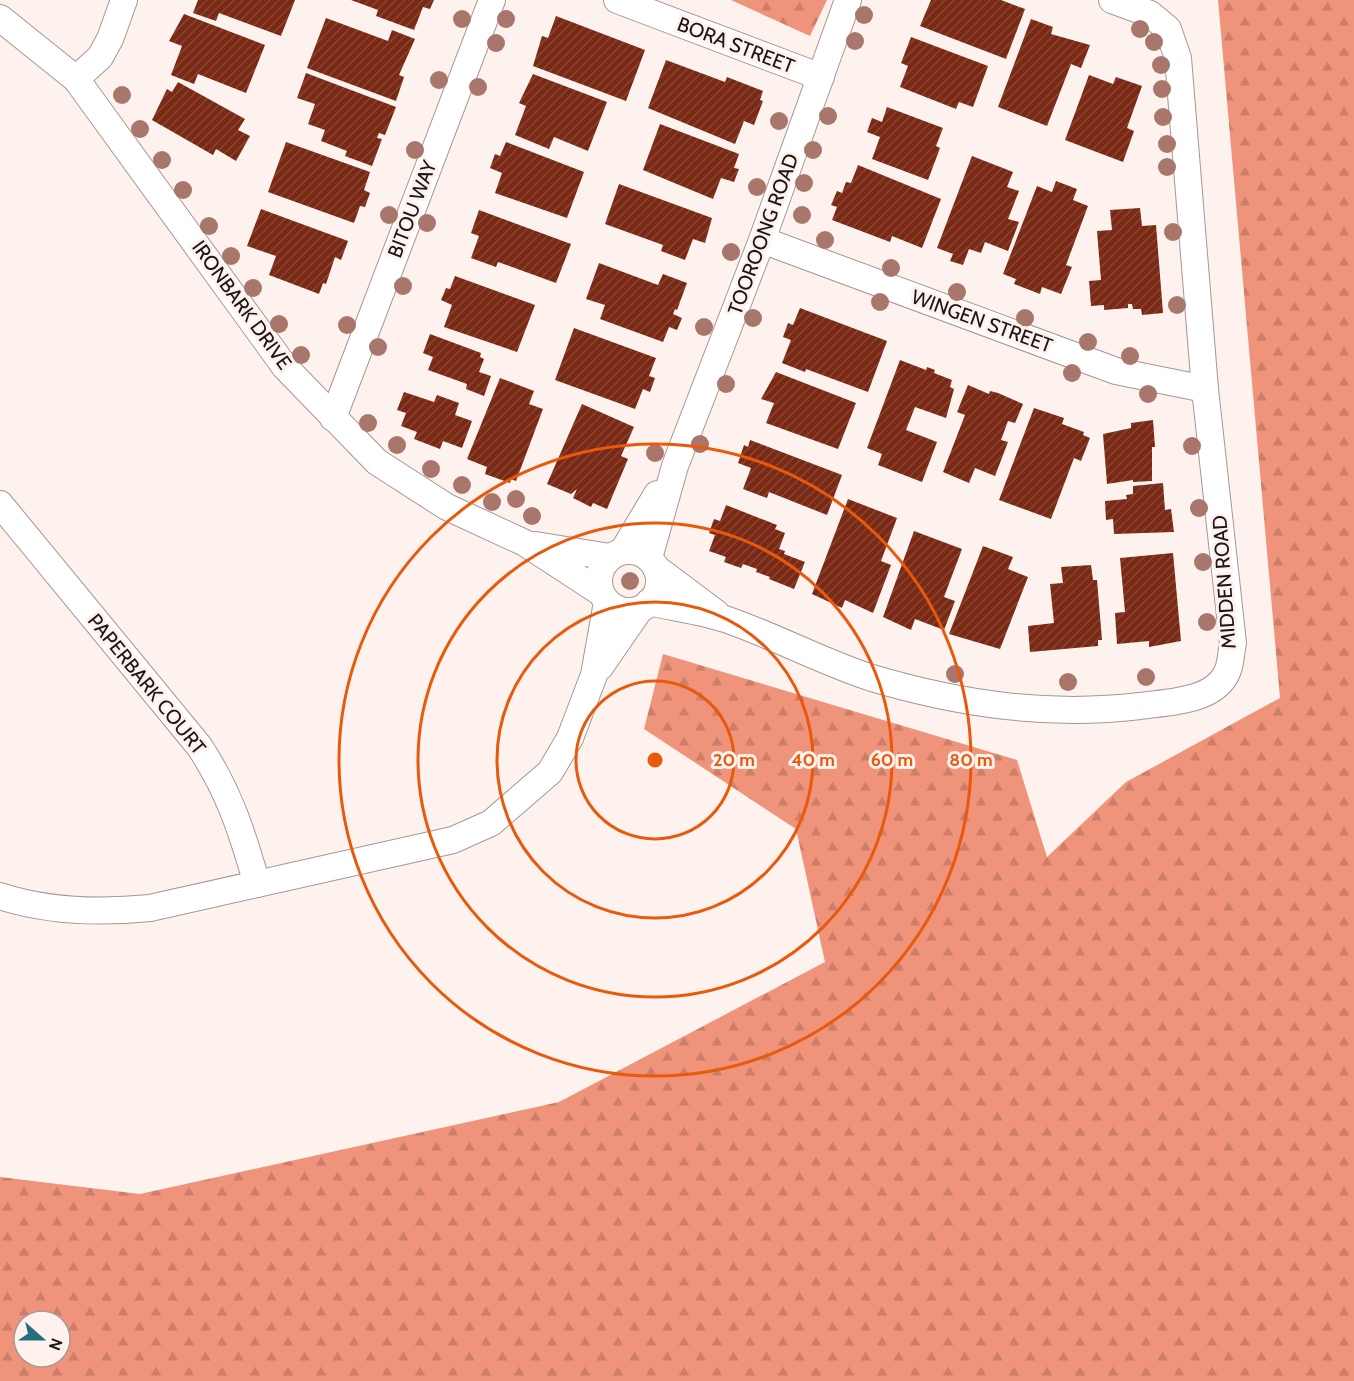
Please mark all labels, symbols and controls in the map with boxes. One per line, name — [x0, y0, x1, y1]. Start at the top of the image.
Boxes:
street label: BORA STREET — [674, 12, 798, 78]
street label: TOOROONG ROAD — [723, 150, 803, 318]
street label: BITOU WAY — [382, 156, 442, 261]
street label: IRONBARK DRIVE — [187, 236, 297, 374]
street label: WINGEN STREET — [908, 284, 1056, 358]
street label: MIDDEN ROAD — [1207, 514, 1241, 650]
street label: PAPERBARK COURT — [83, 609, 211, 759]
text: 20 m — [713, 749, 755, 771]
text: 40 m — [791, 749, 835, 771]
text: 60 m — [871, 749, 913, 771]
text: 80 m — [949, 749, 993, 771]
centre of rings — [645, 750, 665, 770]
north arrow — [12, 1309, 72, 1369]
text: N — [45, 1336, 66, 1353]

